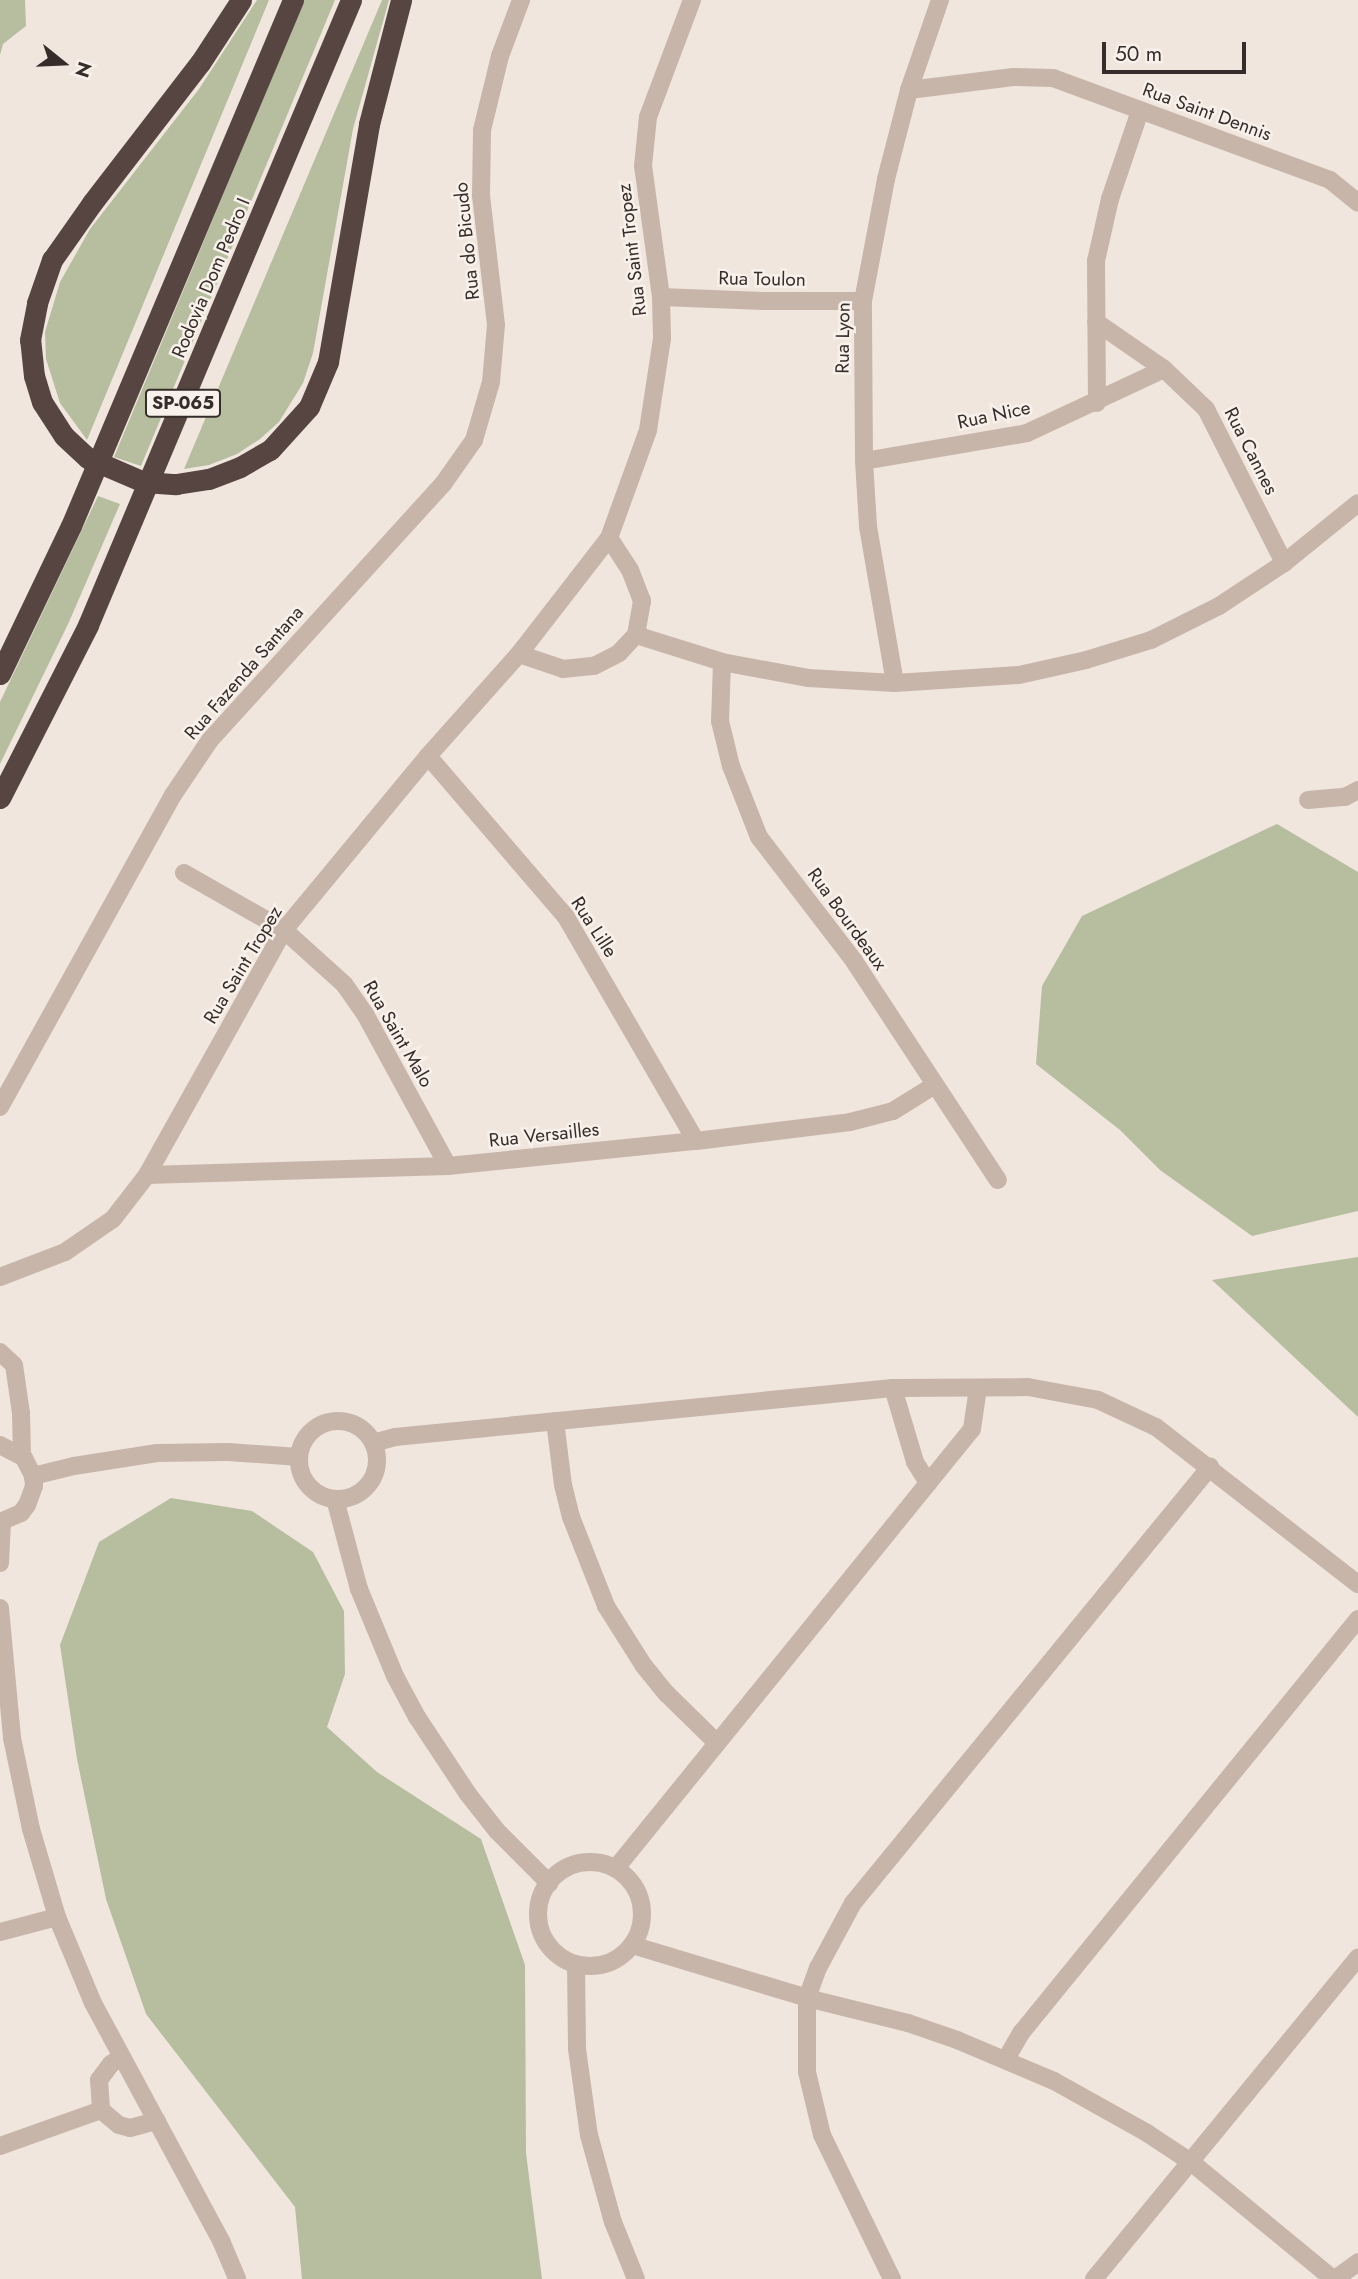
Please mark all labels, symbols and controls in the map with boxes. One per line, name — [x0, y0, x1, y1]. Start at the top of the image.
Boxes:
north arrow — [28, 28, 98, 98]
scale bar — [1106, 28, 1250, 72]
text: 50 m — [1115, 39, 1162, 69]
text: N — [68, 58, 99, 81]
street label: Rua Saint Dennis — [1139, 78, 1275, 146]
street label: Rua do Bicudo — [449, 181, 485, 301]
street label: Rua Saint Tropez — [613, 183, 651, 317]
street label: Rodovia Dom Pedro I — [167, 195, 255, 361]
street label: Rua Toulon — [718, 267, 806, 291]
street label: Rua Lyon — [831, 302, 855, 374]
road number: SP-065 — [144, 388, 222, 418]
street label: Rua Nice — [955, 396, 1033, 434]
street label: Rua Cannes — [1219, 404, 1283, 498]
street label: Rua Fazenda Santana — [180, 601, 308, 745]
street label: Rua Bourdeaux — [802, 864, 892, 974]
street label: Rua Lille — [566, 892, 622, 962]
street label: Rua Saint Tropez — [199, 902, 287, 1028]
street label: Rua Saint Malo — [358, 977, 438, 1091]
street label: Rua Versailles — [488, 1118, 600, 1152]

